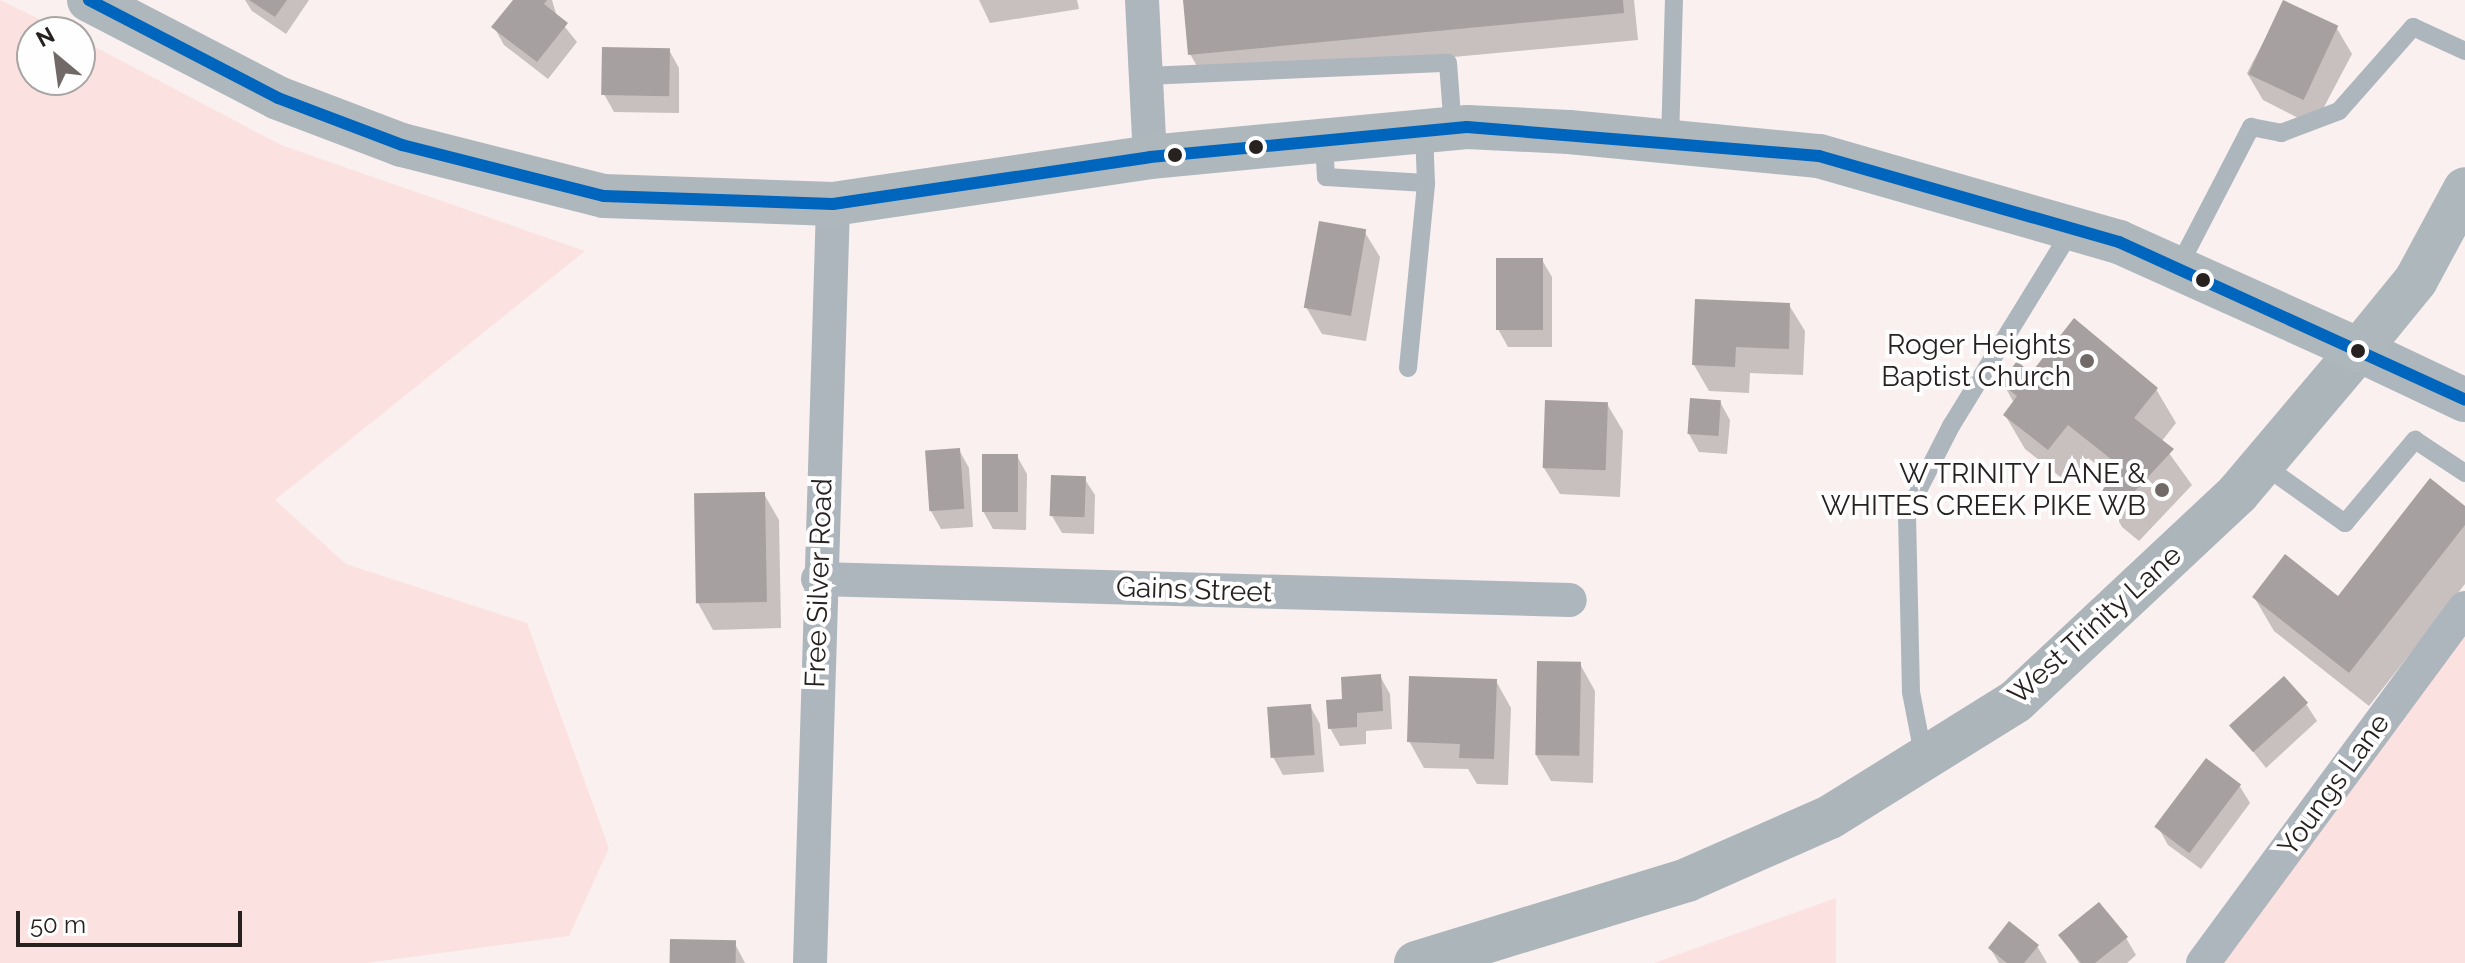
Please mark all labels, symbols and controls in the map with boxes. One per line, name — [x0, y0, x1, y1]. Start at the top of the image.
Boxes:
north arrow — [16, 16, 96, 96]
text: N — [32, 21, 59, 52]
unlabelled marker — [1248, 139, 1264, 155]
unlabelled marker — [1167, 147, 1183, 163]
unlabelled marker — [2195, 272, 2211, 288]
place label: Roger Heights Baptist Church — [1881, 328, 2071, 394]
unlabelled marker — [2350, 343, 2366, 359]
marker: Roger Heights Baptist Church — [2078, 352, 2096, 370]
place label: W TRINITY LANE & WHITES CREEK PIKE WB — [1820, 457, 2146, 523]
street label: Free Silver Road — [799, 477, 839, 689]
marker: W TRINITY LANE & WHITES CREEK PIKE WB — [2153, 481, 2171, 499]
street label: West Trinity Lane — [2001, 538, 2189, 712]
street label: Gains Street — [1115, 570, 1273, 610]
street label: Youngs Lane — [2271, 707, 2397, 863]
scale bar — [20, 895, 246, 945]
text: 50 m — [30, 910, 86, 939]

